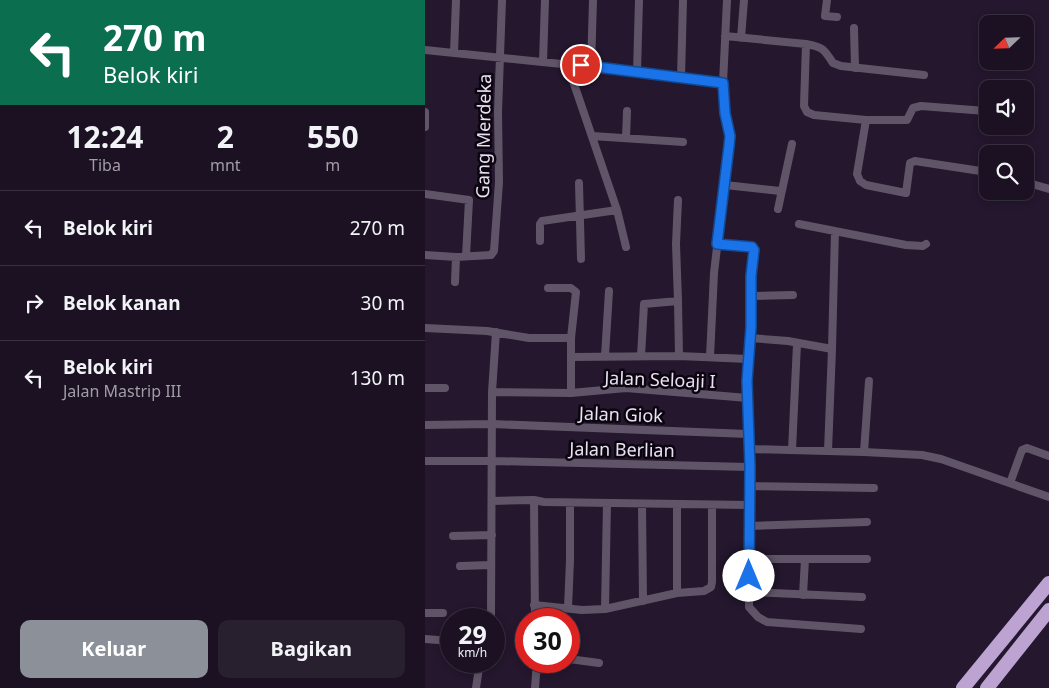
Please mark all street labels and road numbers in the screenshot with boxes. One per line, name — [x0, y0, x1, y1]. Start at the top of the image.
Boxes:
street label: Gang Merdeka — [470, 74, 496, 198]
street label: Jalan Seloaji I — [602, 365, 716, 393]
street label: Jalan Giok — [577, 400, 664, 427]
street label: Jalan Berlian — [567, 436, 675, 462]

